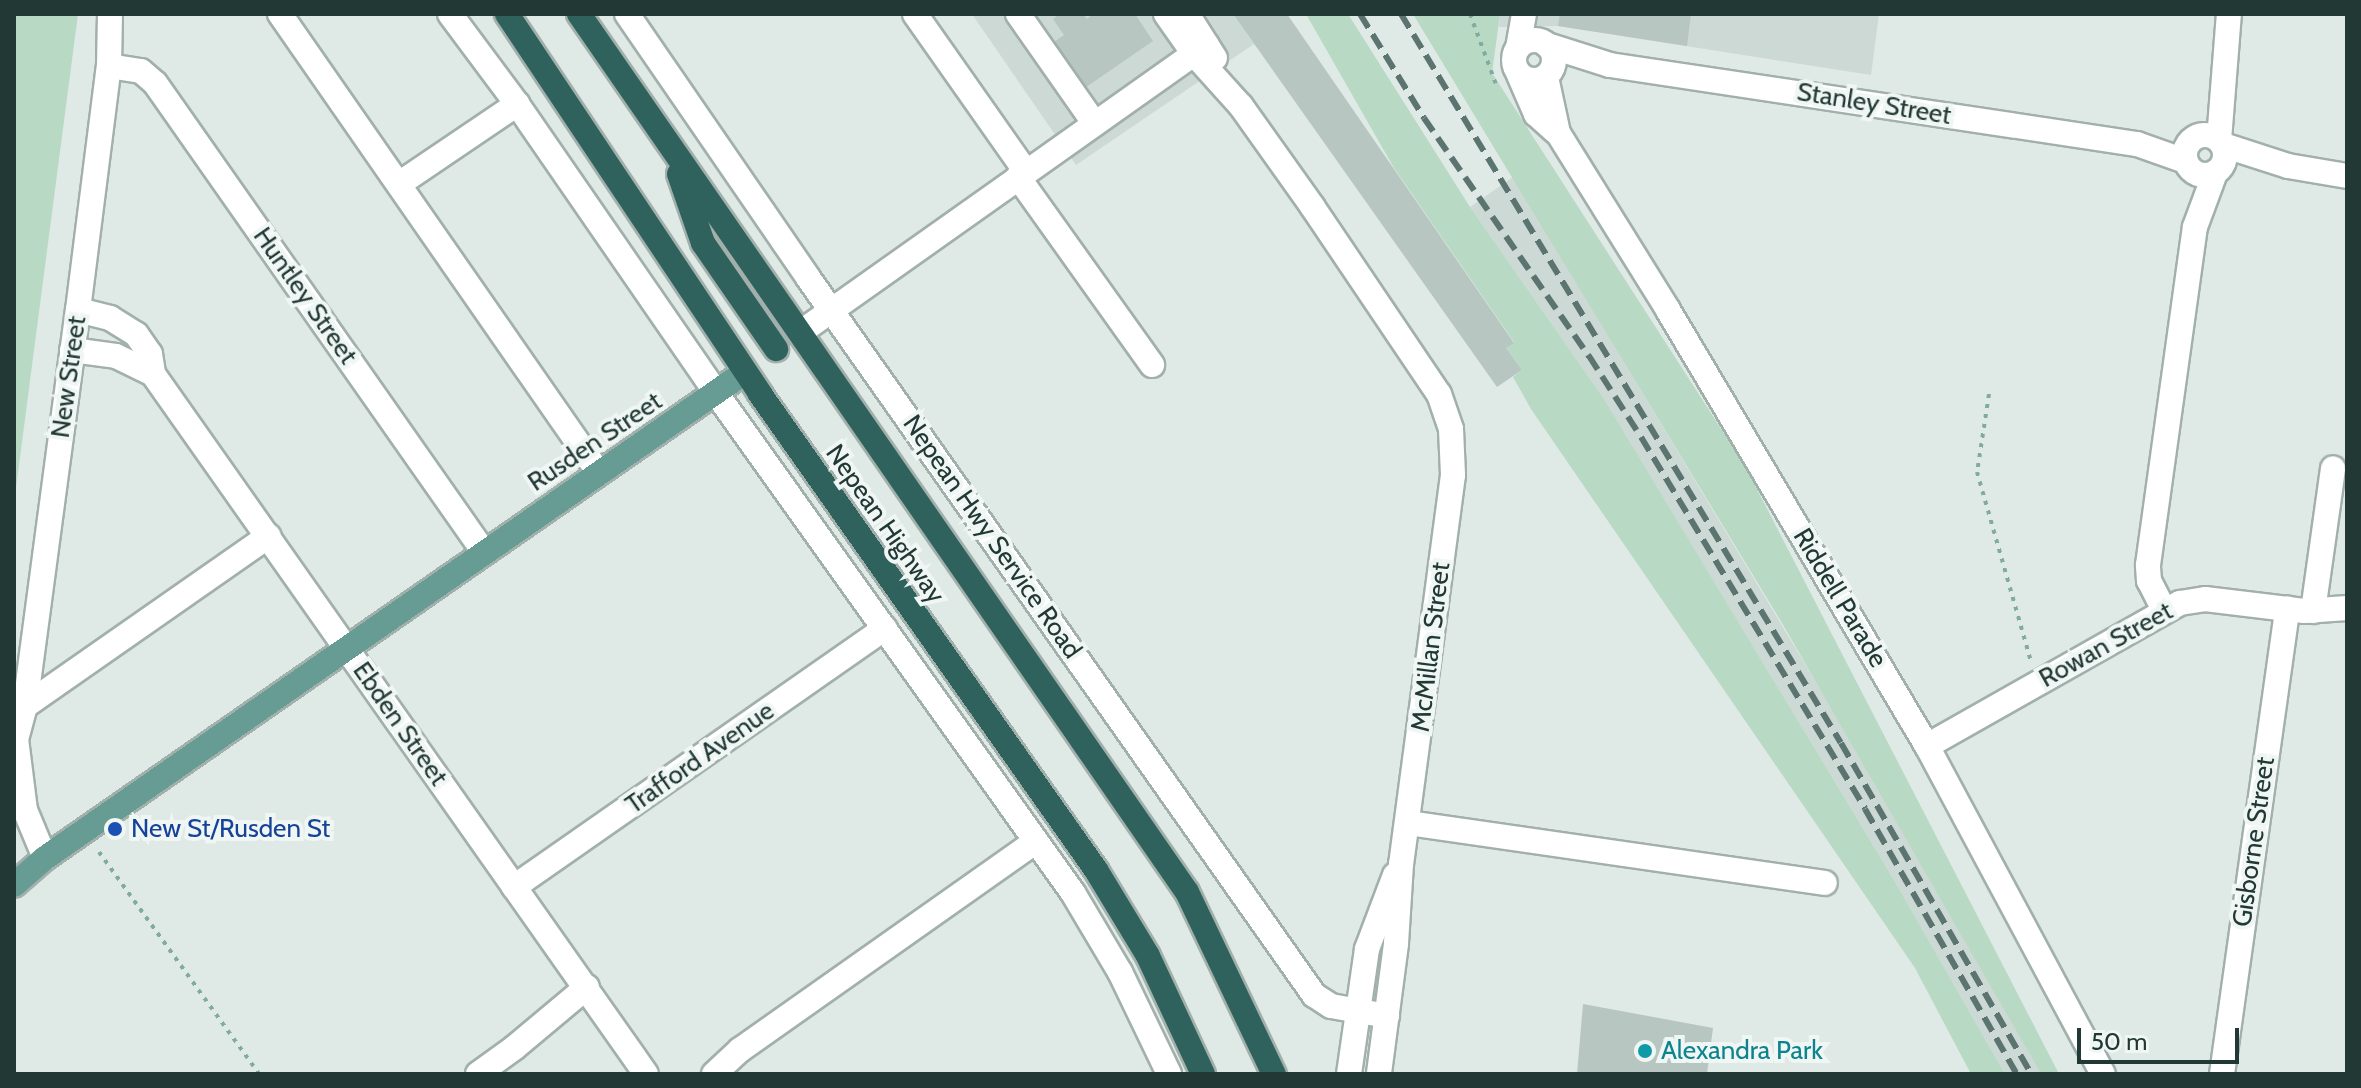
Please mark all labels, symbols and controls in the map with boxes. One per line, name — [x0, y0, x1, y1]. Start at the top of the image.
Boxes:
street label: Stanley Street — [1795, 76, 1953, 132]
street label: Huntley Street — [246, 222, 364, 370]
street label: New Street — [45, 314, 93, 440]
street label: Rusden Street — [522, 386, 668, 498]
street label: Nepean Hwy Service Road — [896, 409, 1088, 665]
street label: Nepean Highway — [819, 439, 951, 609]
street label: Riddell Parade — [1786, 523, 1894, 673]
street label: McMillan Street — [1405, 560, 1457, 734]
street label: Rowan Street — [2034, 596, 2178, 694]
street label: Ebden Street — [346, 656, 454, 792]
street label: Trafford Avenue — [620, 695, 780, 821]
street label: Gisborne Street — [2227, 755, 2281, 929]
place label: New St/Rusden St — [131, 813, 330, 845]
marker: New St/Rusden St — [106, 820, 124, 838]
scale bar — [2081, 1012, 2243, 1062]
text: 50 m — [2091, 1027, 2147, 1056]
place label: Alexandra Park — [1661, 1035, 1823, 1067]
marker: Alexandra Park — [1636, 1042, 1654, 1060]

